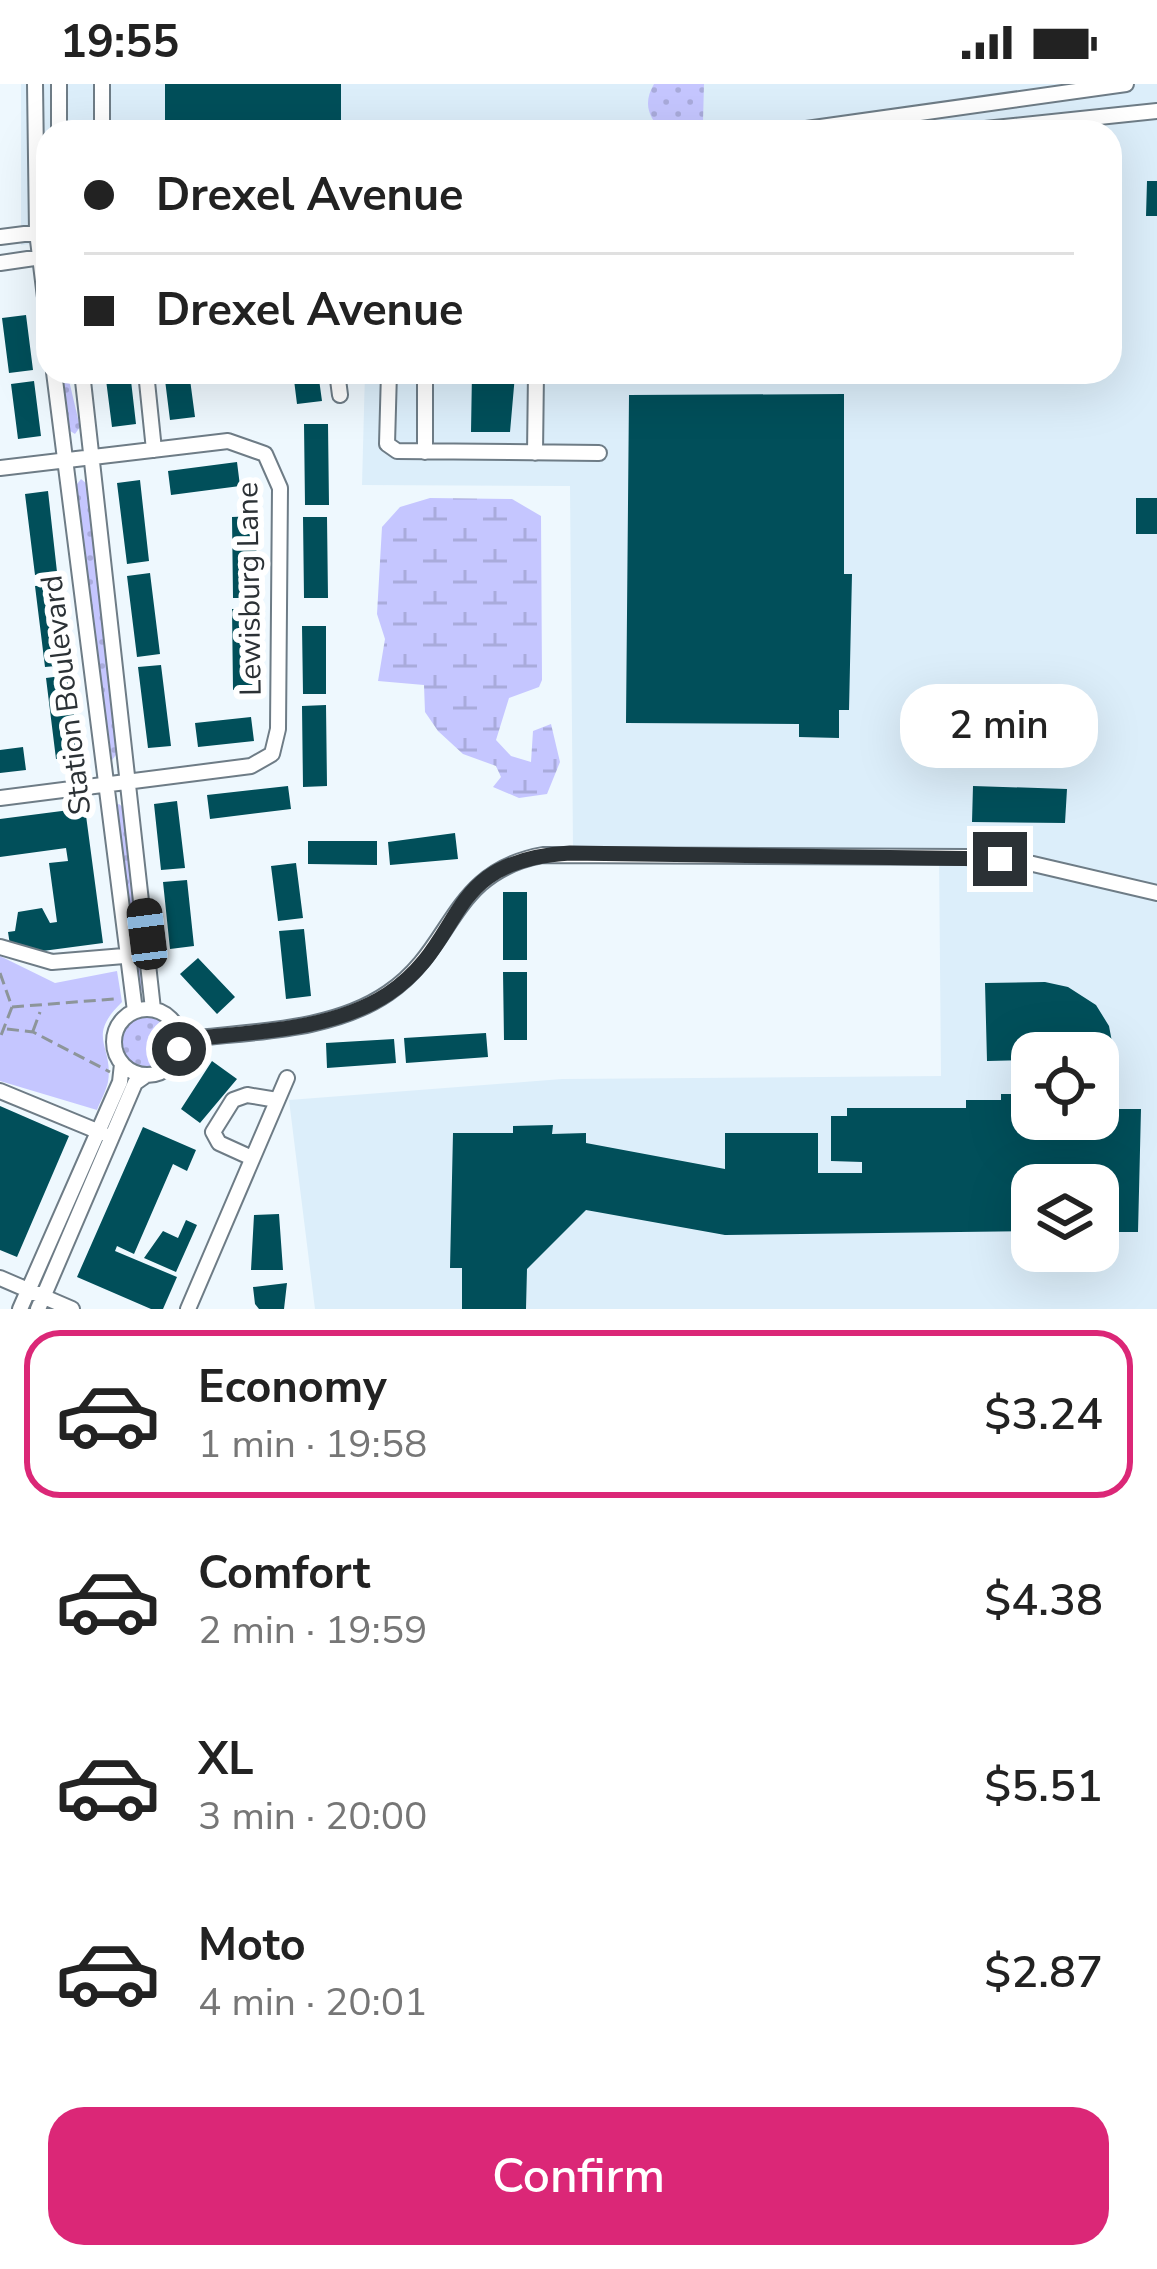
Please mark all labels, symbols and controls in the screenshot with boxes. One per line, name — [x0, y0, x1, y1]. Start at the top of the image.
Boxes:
text: 19:55 — [60, 12, 179, 73]
text: Drexel Avenue — [156, 165, 463, 226]
text: Drexel Avenue — [156, 280, 463, 341]
street label: Lewisburg Lane — [227, 482, 272, 696]
street label: Station Boulevard — [31, 573, 102, 817]
callout: 2 min — [901, 685, 1099, 769]
text: 2 min — [949, 699, 1049, 752]
route end — [973, 832, 1027, 886]
car — [125, 896, 169, 972]
route start — [152, 1022, 206, 1076]
map controls — [1011, 1032, 1119, 1272]
button: locate — [1011, 1032, 1119, 1140]
button: layers — [1011, 1164, 1119, 1272]
text: Economy — [198, 1357, 387, 1418]
icon: car — [54, 1360, 162, 1468]
text: $3.24 — [984, 1384, 1103, 1445]
text: 1 min · 19:58 — [198, 1418, 427, 1471]
text: Comfort — [198, 1543, 370, 1604]
icon: car — [54, 1546, 162, 1654]
text: $4.38 — [984, 1570, 1103, 1631]
text: 2 min · 19:59 — [198, 1604, 427, 1657]
text: XL — [198, 1729, 254, 1790]
icon: car — [54, 1732, 162, 1840]
text: $5.51 — [984, 1756, 1103, 1817]
text: 3 min · 20:00 — [198, 1790, 427, 1843]
text: Moto — [198, 1915, 306, 1976]
icon: car — [54, 1918, 162, 2026]
text: $2.87 — [984, 1942, 1103, 2003]
text: 4 min · 20:01 — [198, 1976, 427, 2029]
button: Confirm — [48, 2107, 1109, 2245]

